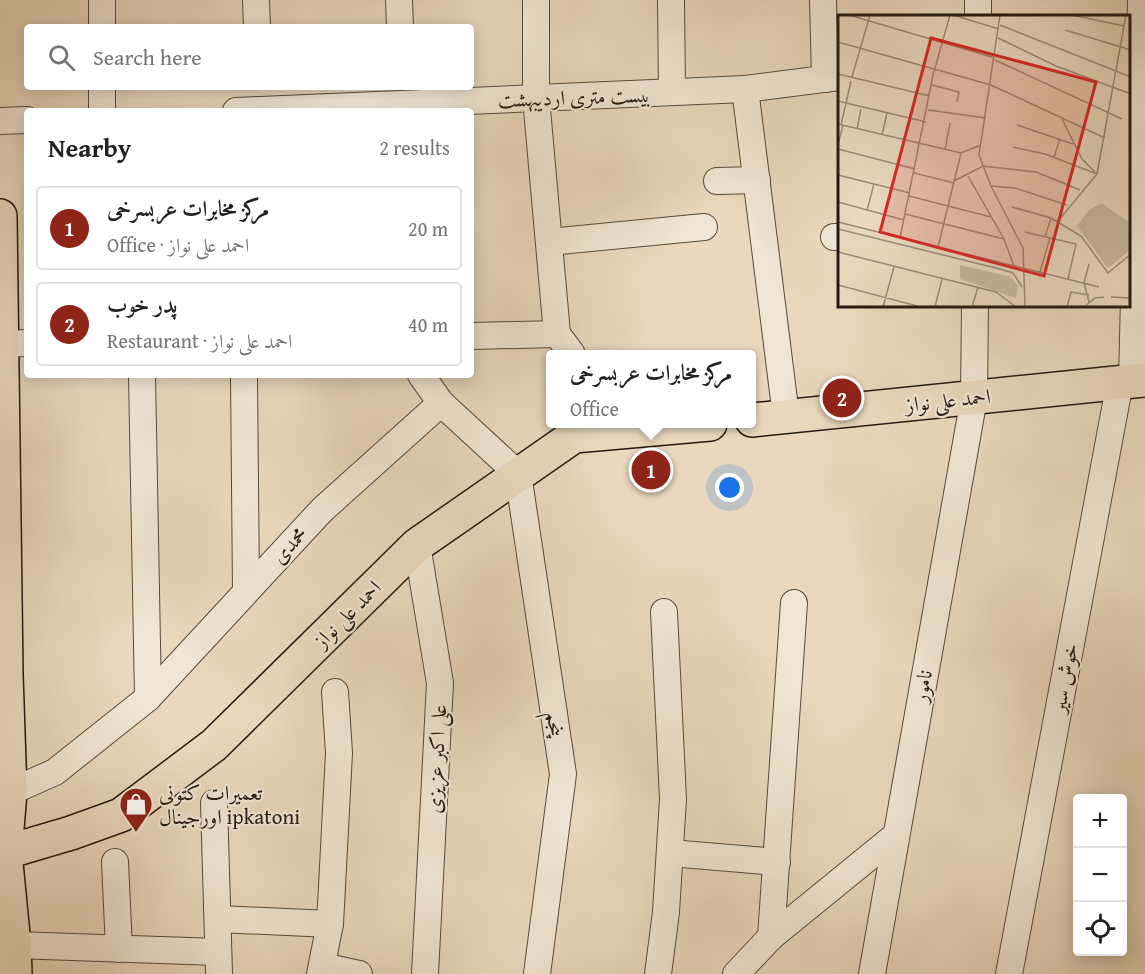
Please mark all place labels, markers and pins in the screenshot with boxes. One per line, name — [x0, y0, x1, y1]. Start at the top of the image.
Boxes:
pin: 2 — [822, 376, 862, 420]
pin: 1 — [632, 448, 670, 492]
place label: تعمیرات کتونی اورجینال ipkatoni — [159, 777, 300, 832]
shop icon: تعمیرات کتونی اورجینال ipkatoni — [118, 786, 154, 833]

